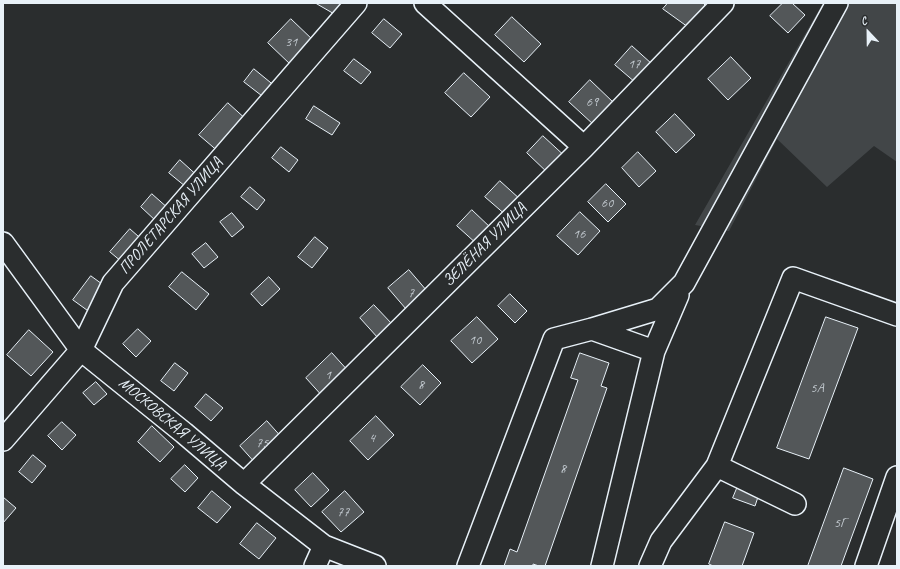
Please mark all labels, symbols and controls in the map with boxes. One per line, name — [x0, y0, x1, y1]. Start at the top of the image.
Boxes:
north arrow — [848, 12, 888, 52]
text: С — [858, 13, 869, 28]
house number: 31 — [285, 34, 297, 50]
house number: 17 — [628, 56, 640, 72]
house number: 69 — [586, 94, 598, 110]
street label: ПРОЛЕТАРСКАЯ УЛИЦА — [115, 154, 227, 278]
house number: 60 — [601, 195, 613, 211]
street label: ЗЕЛЁНАЯ УЛИЦА — [439, 199, 531, 291]
house number: 16 — [573, 226, 585, 242]
house number: 7 — [408, 285, 414, 301]
house number: 10 — [469, 332, 481, 348]
house number: 1 — [325, 367, 331, 383]
street label: МОСКОВСКАЯ УЛИЦА — [115, 374, 229, 474]
house number: 8 — [418, 377, 424, 393]
house number: 5А — [810, 380, 824, 396]
house number: 4 — [369, 430, 375, 446]
house number: 75 — [256, 435, 268, 451]
house number: 8 — [560, 461, 566, 477]
house number: 77 — [337, 504, 349, 520]
house number: 5Г — [834, 515, 846, 531]

